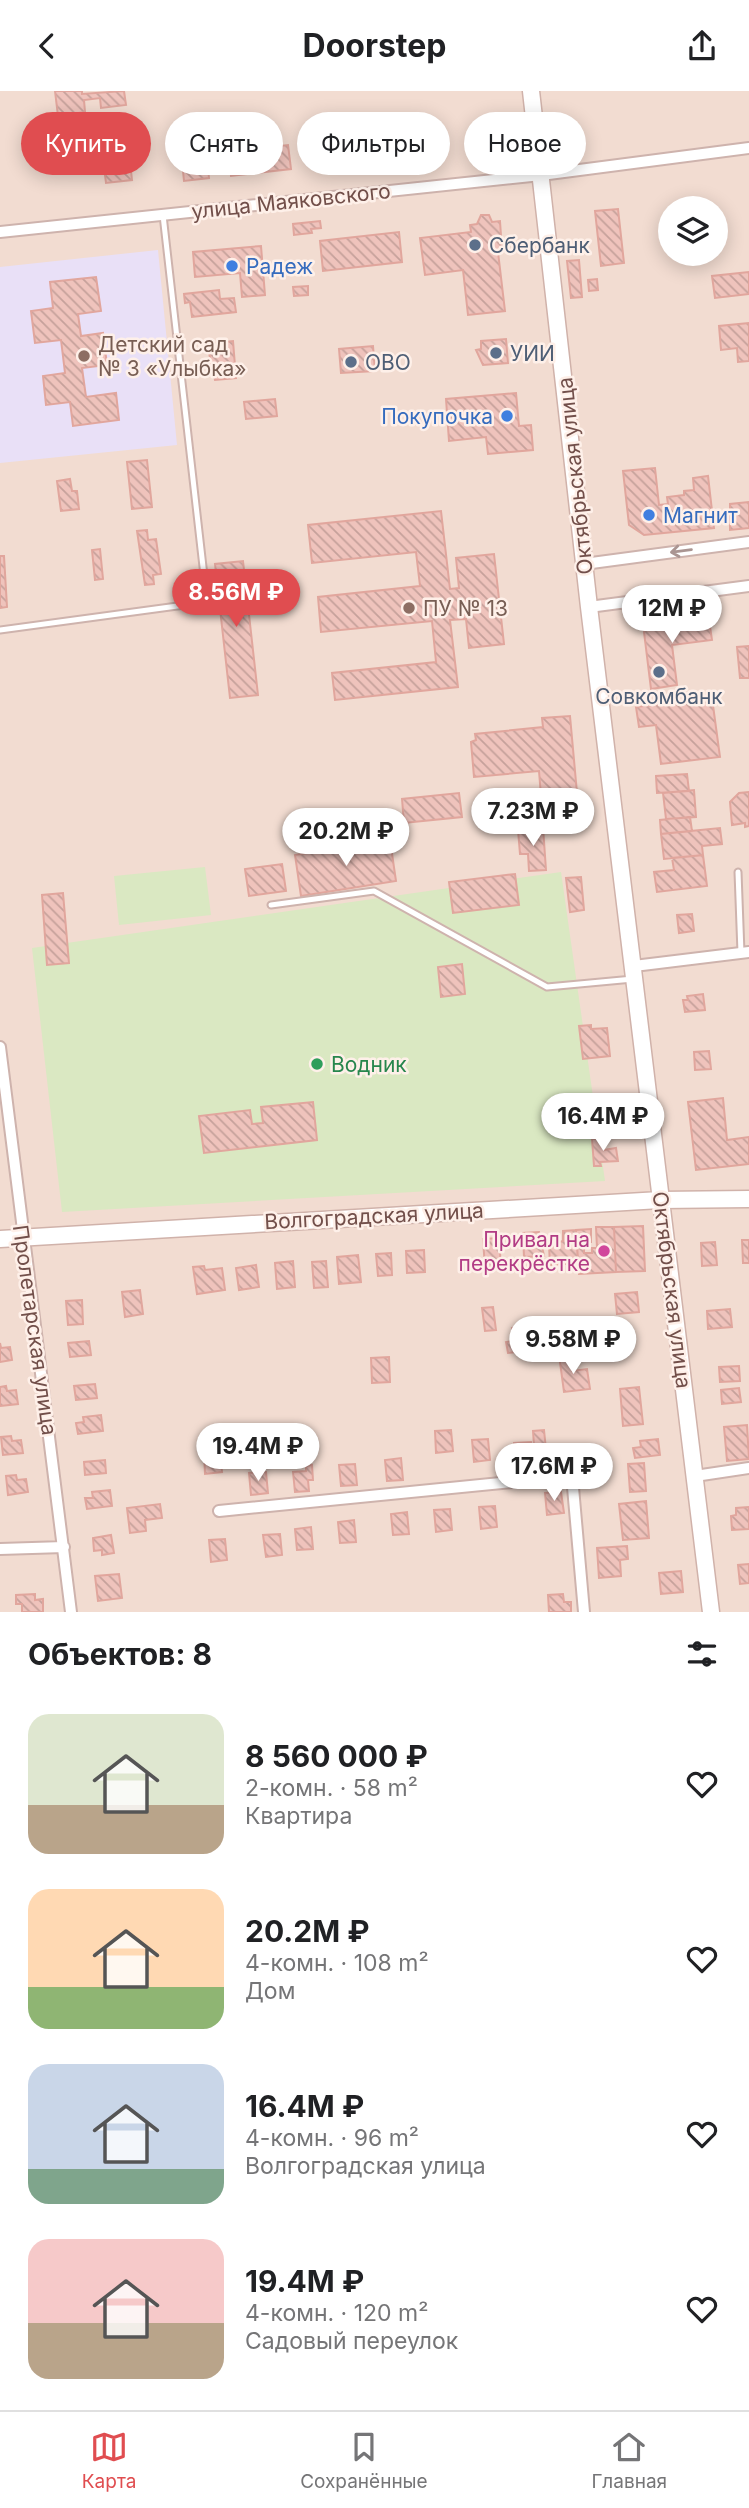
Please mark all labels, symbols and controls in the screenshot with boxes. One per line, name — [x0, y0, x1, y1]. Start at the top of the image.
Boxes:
text: Doorstep — [303, 26, 446, 65]
icon: back — [28, 27, 66, 65]
icon: share — [683, 27, 721, 65]
chip: Купить — [21, 112, 151, 175]
chip: Снять — [165, 112, 283, 175]
chip: Фильтры — [297, 112, 450, 175]
chip: Новое — [464, 112, 586, 175]
street label: улица Маяковского — [190, 178, 392, 224]
map controls — [658, 196, 728, 266]
button: layers — [658, 196, 728, 266]
place label: Сбербанк — [489, 233, 591, 258]
marker: Сбербанк — [467, 237, 483, 253]
place label: Радеж — [246, 254, 313, 279]
marker: Радеж — [224, 258, 240, 274]
place label: Детский сад № 3 «Улыбка» — [98, 332, 247, 381]
place label: УИИ — [510, 341, 555, 366]
marker: УИИ — [488, 345, 504, 361]
marker: Детский сад № 3 «Улыбка» — [76, 348, 92, 364]
place label: ОВО — [365, 350, 411, 375]
marker: ОВО — [343, 354, 359, 370]
street label: Октябрьская улица — [552, 376, 598, 576]
place label: Покупочка — [381, 404, 493, 429]
marker: Покупочка — [499, 408, 515, 424]
place label: Магнит — [663, 503, 738, 528]
marker: Магнит — [641, 507, 657, 523]
one-way arrow — [670, 545, 693, 558]
pin: 8.56M ₽ — [171, 569, 301, 629]
text: 8.56M ₽ — [188, 578, 284, 606]
pin: 12M ₽ — [623, 585, 721, 645]
text: 12M ₽ — [638, 594, 706, 622]
place label: ПУ № 13 — [423, 596, 508, 621]
marker: ПУ № 13 — [401, 600, 417, 616]
marker: Совкомбанк — [651, 664, 667, 680]
place label: Совкомбанк — [595, 684, 723, 709]
pin: 7.23M ₽ — [468, 789, 598, 848]
text: 7.23M ₽ — [487, 797, 579, 825]
pin: 20.2M ₽ — [281, 809, 411, 868]
text: 20.2M ₽ — [298, 817, 394, 845]
place label: Водник — [331, 1052, 407, 1077]
marker: Водник — [309, 1056, 325, 1072]
pin: 16.4M ₽ — [538, 1093, 668, 1153]
text: 16.4M ₽ — [557, 1102, 649, 1130]
street label: Октябрьская улица — [648, 1190, 696, 1390]
street label: Волгоградская улица — [264, 1198, 484, 1234]
street label: Пролетарская улица — [8, 1223, 62, 1437]
place label: Привал на перекрёстке — [459, 1227, 590, 1276]
marker: Привал на перекрёстке — [596, 1243, 612, 1259]
pin: 9.58M ₽ — [508, 1317, 638, 1376]
text: 9.58M ₽ — [525, 1325, 621, 1353]
pin: 19.4M ₽ — [193, 1423, 323, 1483]
text: 19.4M ₽ — [212, 1432, 304, 1460]
pin: 17.6M ₽ — [489, 1443, 619, 1503]
text: 17.6M ₽ — [511, 1452, 597, 1480]
icon: filters — [683, 1635, 721, 1673]
text: Объектов: 8 — [28, 1636, 212, 1672]
text: 8 560 000 ₽ — [245, 1738, 428, 1774]
icon: home — [84, 1742, 168, 1826]
icon: heart — [683, 1765, 721, 1803]
text: 2-комн. · 58 m² — [245, 1774, 418, 1802]
text: Квартира — [245, 1802, 352, 1830]
text: 20.2M ₽ — [245, 1913, 369, 1949]
icon: home — [84, 1917, 168, 2001]
icon: heart — [683, 1940, 721, 1978]
text: 4-комн. · 108 m² — [245, 1949, 429, 1977]
text: Дом — [245, 1977, 295, 2005]
text: 16.4M ₽ — [245, 2088, 364, 2124]
icon: home — [84, 2092, 168, 2176]
icon: heart — [683, 2115, 721, 2153]
text: 4-комн. · 96 m² — [245, 2124, 419, 2152]
text: Волгоградская улица — [245, 2152, 486, 2180]
text: 19.4M ₽ — [245, 2263, 364, 2299]
icon: home — [84, 2267, 168, 2351]
icon: heart — [683, 2290, 721, 2328]
text: 4-комн. · 120 m² — [245, 2299, 428, 2327]
text: Садовый переулок — [245, 2327, 458, 2355]
tab: Карта — [82, 2428, 136, 2493]
tab: Сохранённые — [300, 2428, 428, 2493]
tab: Главная — [591, 2428, 667, 2493]

